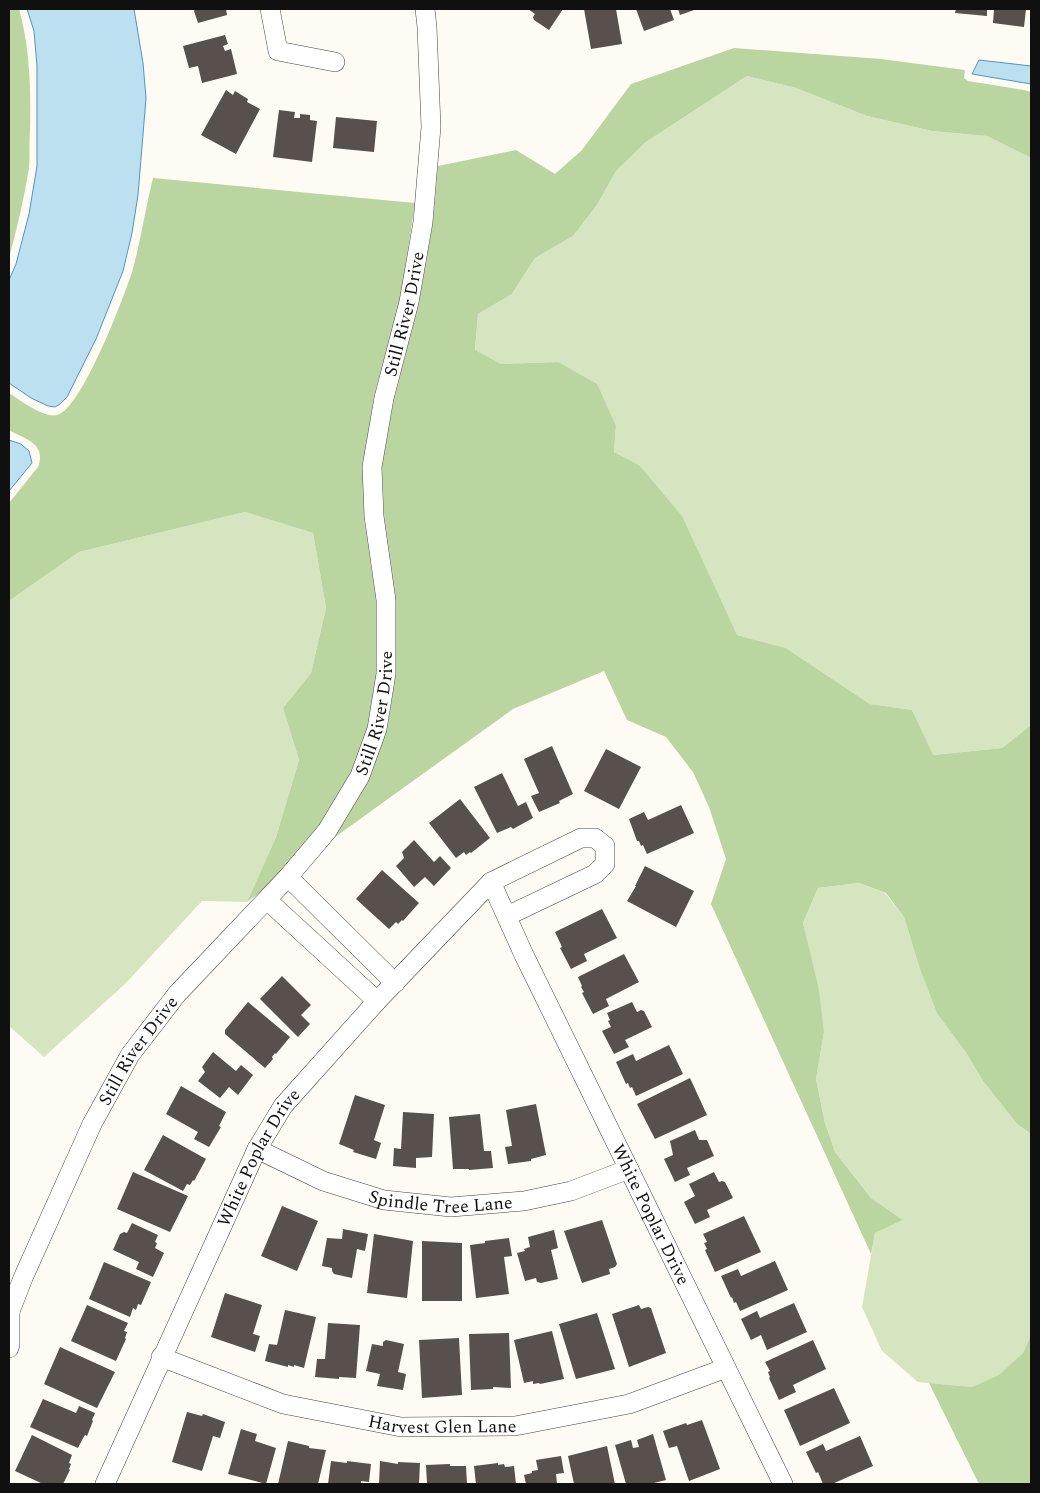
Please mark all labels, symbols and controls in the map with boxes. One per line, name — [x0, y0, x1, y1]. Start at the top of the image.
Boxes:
street label: Still River Drive — [377, 249, 432, 380]
street label: Still River Drive — [348, 651, 400, 779]
street label: Still River Drive — [92, 990, 185, 1111]
street label: White Poplar Drive — [210, 1082, 307, 1231]
street label: White Poplar Drive — [605, 1139, 697, 1290]
street label: Spindle Tree Lane — [365, 1183, 514, 1221]
street label: Harvest Glen Lane — [366, 1408, 516, 1441]

